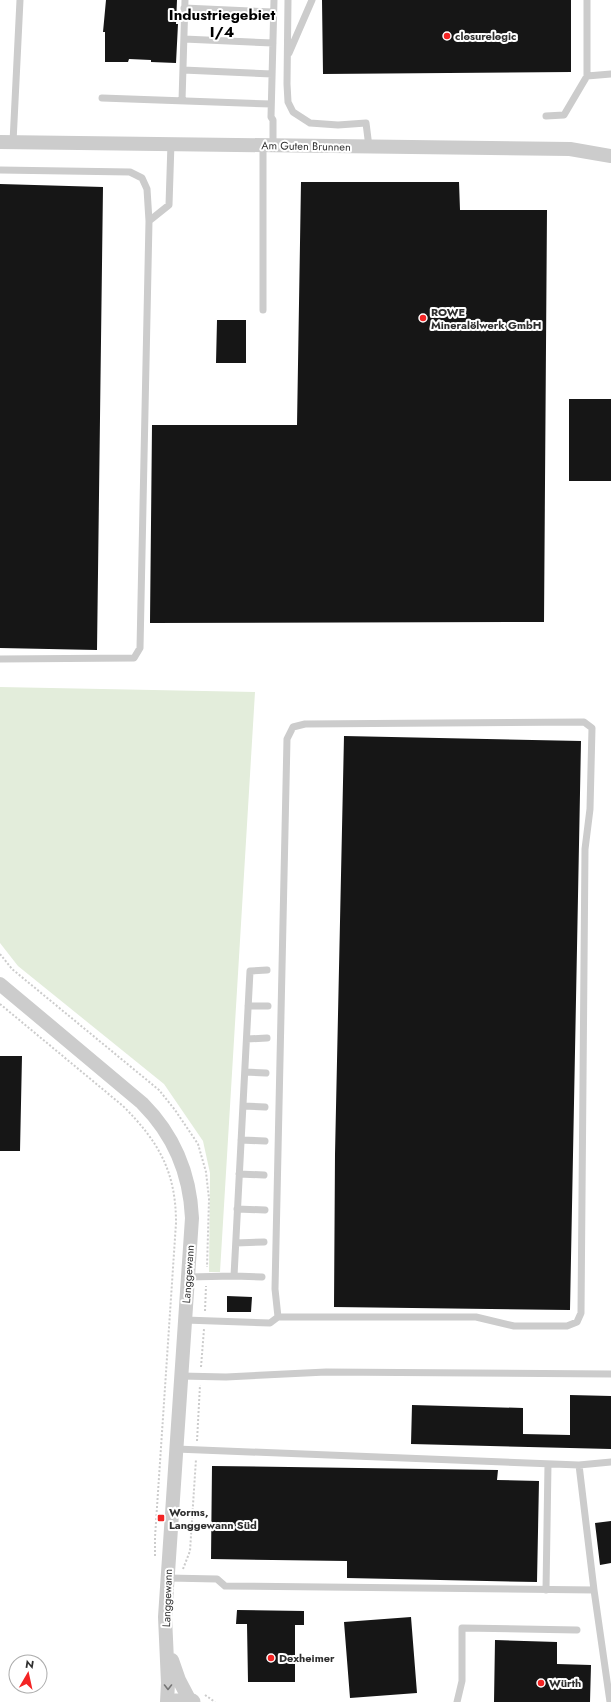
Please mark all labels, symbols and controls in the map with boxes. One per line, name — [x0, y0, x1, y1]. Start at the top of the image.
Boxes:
district label: Industriegebiet I/4 — [169, 4, 275, 43]
place label: closurelogic — [455, 28, 517, 44]
marker: closurelogic — [442, 31, 452, 41]
street label: Am Guten Brunnen — [261, 137, 351, 155]
place label: ROWE Mineralölwerk GmbH — [431, 304, 541, 333]
marker: ROWE Mineralölwerk GmbH — [418, 313, 428, 323]
street label: Langgewann — [178, 1244, 198, 1304]
place label: Worms, Langgewann Süd — [169, 1504, 257, 1533]
marker: Worms, Langgewann Süd — [156, 1513, 166, 1523]
street label: Langgewann — [158, 1569, 176, 1627]
place label: Dexheimer — [279, 1650, 335, 1666]
marker: Dexheimer — [266, 1653, 276, 1663]
north arrow — [8, 1654, 48, 1694]
text: N — [24, 1656, 35, 1673]
place label: Würth — [549, 1675, 581, 1691]
marker: Würth — [536, 1678, 546, 1688]
one-way arrow — [164, 1684, 172, 1690]

